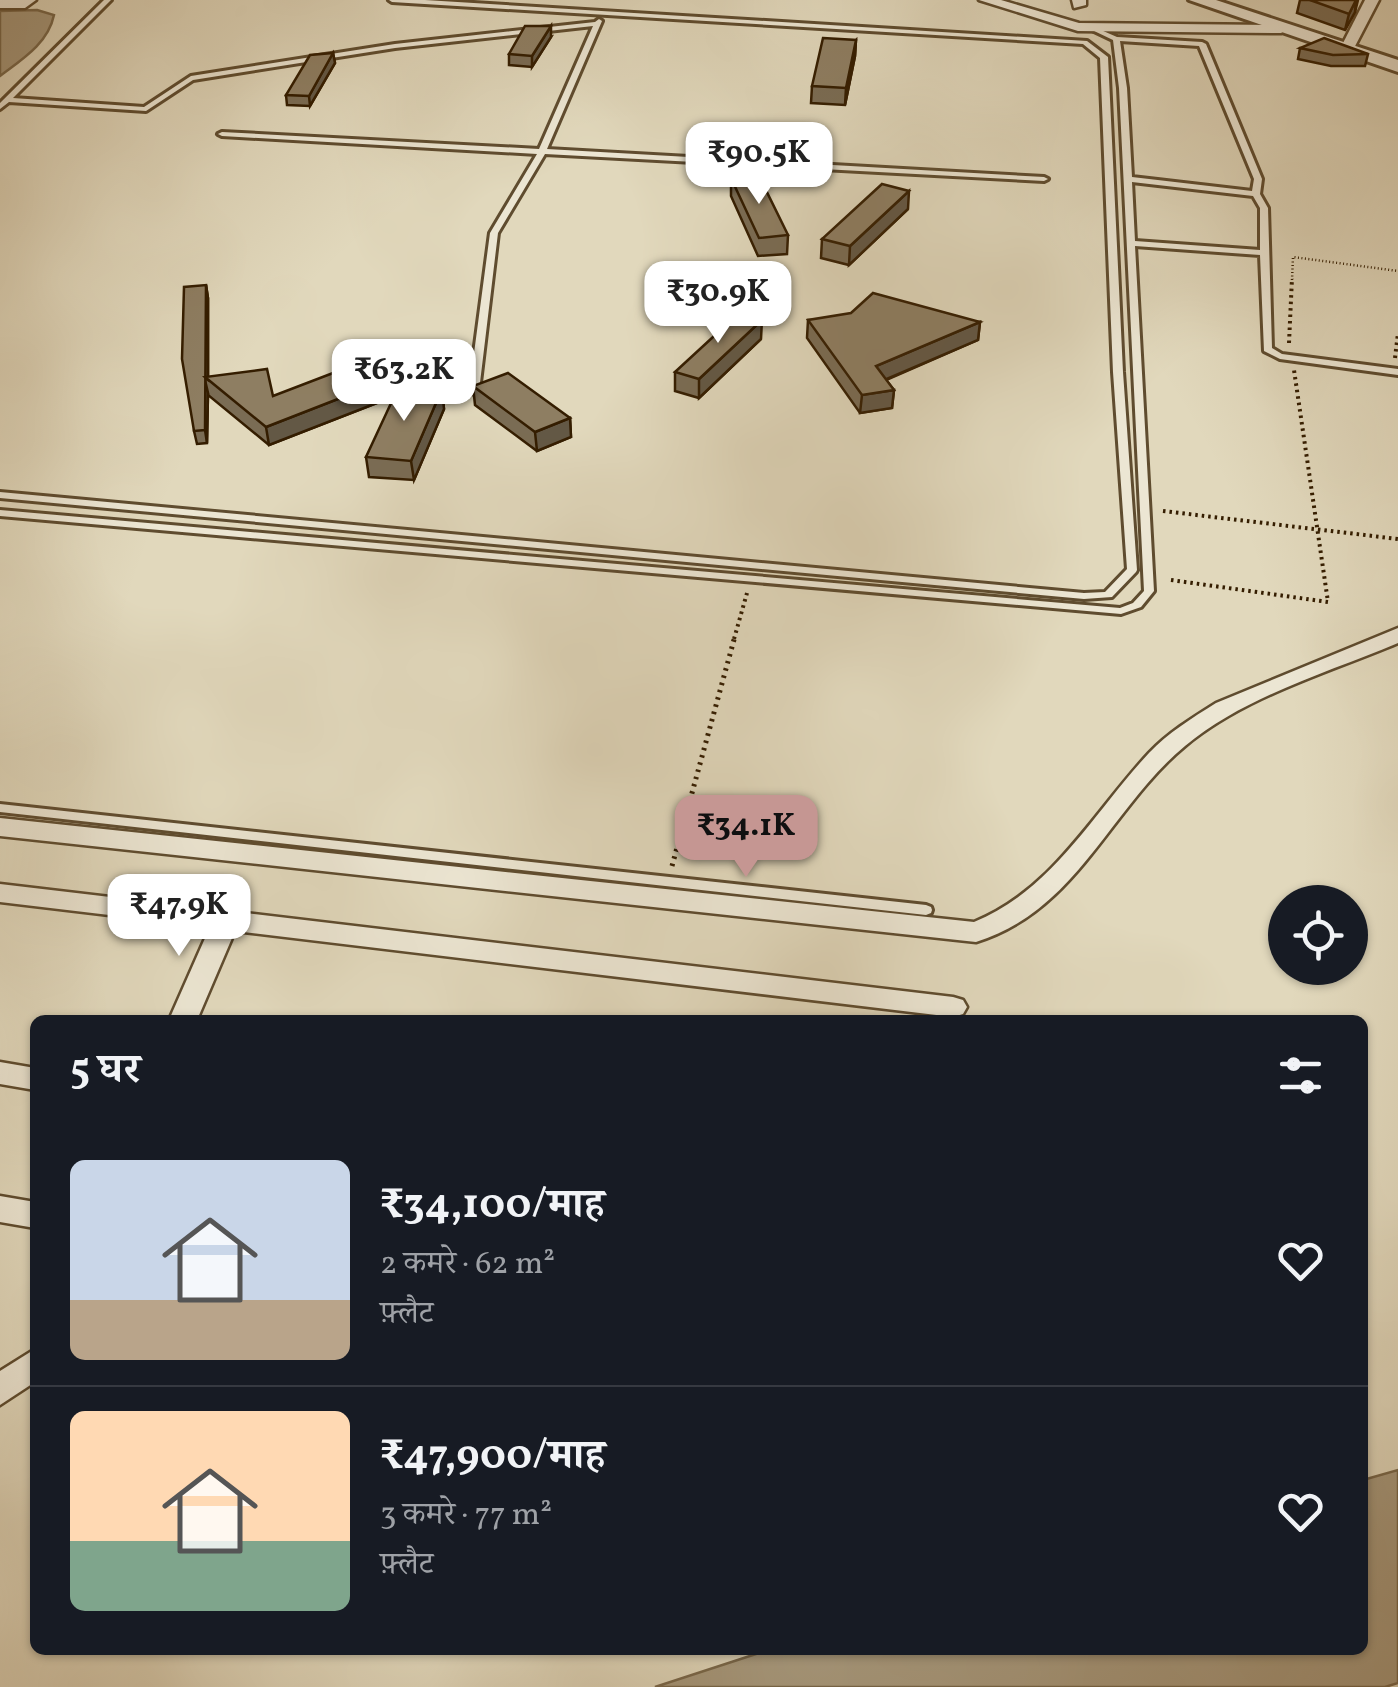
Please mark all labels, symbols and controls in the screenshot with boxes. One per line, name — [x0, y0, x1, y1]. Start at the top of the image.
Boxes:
pin: ₹90.5K — [678, 122, 840, 207]
text: ₹90.5K — [708, 132, 810, 176]
pin: ₹30.9K — [637, 261, 799, 346]
text: ₹30.9K — [666, 271, 770, 315]
pin: ₹63.2K — [323, 339, 485, 424]
text: ₹63.2K — [354, 349, 454, 393]
pin: ₹34.1K — [665, 795, 827, 880]
text: ₹34.1K — [697, 805, 795, 849]
pin: ₹47.9K — [98, 874, 260, 959]
text: ₹47.9K — [130, 884, 228, 928]
map controls — [1268, 885, 1368, 985]
button: locate — [1268, 885, 1368, 985]
text: 5 घर — [70, 1042, 140, 1101]
icon: filters — [1273, 1048, 1328, 1103]
text: ₹34,100/माह — [380, 1177, 604, 1236]
icon: home — [150, 1200, 270, 1320]
icon: heart — [1273, 1233, 1328, 1288]
text: 2 कमरे · 62 m² — [380, 1243, 555, 1287]
text: फ़्लैट — [380, 1293, 433, 1337]
text: ₹47,900/माह — [380, 1428, 605, 1487]
icon: home — [150, 1451, 270, 1571]
icon: heart — [1273, 1484, 1328, 1539]
text: 3 कमरे · 77 m² — [380, 1494, 552, 1538]
text: फ़्लैट — [380, 1544, 433, 1588]

